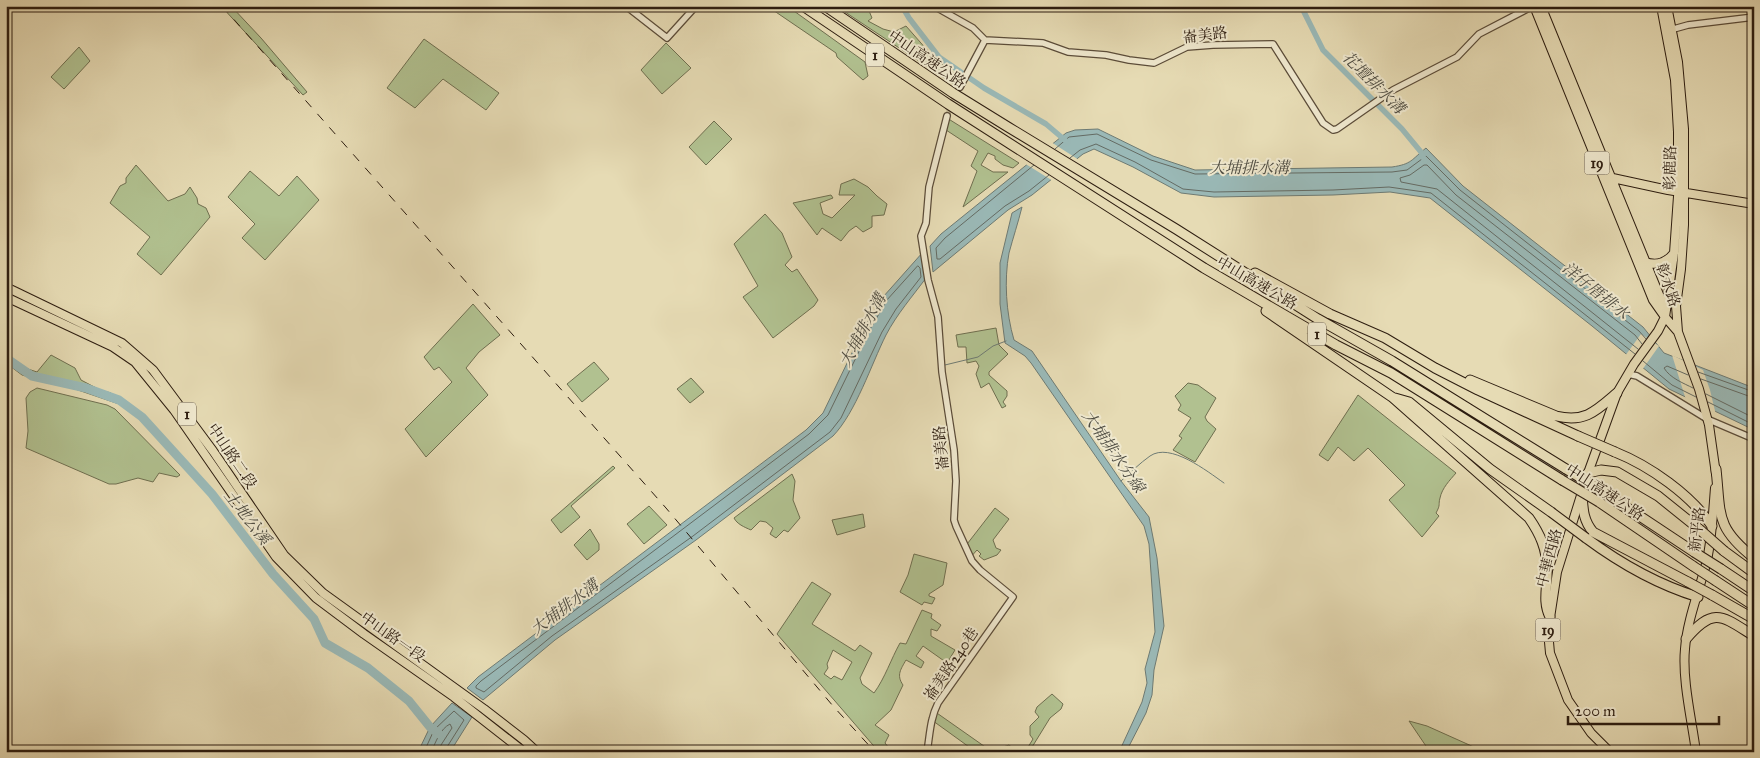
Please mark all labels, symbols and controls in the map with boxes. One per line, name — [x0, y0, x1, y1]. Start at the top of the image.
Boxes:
street label: 崙美路 — [1182, 23, 1228, 47]
street label: 中山高速公路 — [885, 26, 969, 92]
road number: 1 — [866, 44, 884, 66]
water label: 花壇排水溝 — [1339, 47, 1411, 119]
street label: 彰鹿路 — [1661, 145, 1679, 191]
road number: 19 — [1584, 152, 1610, 174]
water label: 大埔排水溝 — [1209, 158, 1292, 177]
street label: 中山高速公路 — [1214, 253, 1300, 313]
water label: 洋仔厝排水 — [1559, 258, 1634, 324]
street label: 彰水路 — [1652, 261, 1684, 309]
water label: 大埔排水溝 — [835, 288, 891, 370]
road number: 1 — [1308, 322, 1326, 346]
road number: 1 — [178, 402, 196, 426]
water label: 大埔排水分線 — [1078, 407, 1150, 498]
street label: 中山路二段 — [204, 420, 260, 492]
street label: 崙美路 — [930, 425, 952, 471]
street label: 中山高速公路 — [1562, 460, 1648, 524]
water label: 土地公溪 — [220, 486, 276, 550]
street label: 新平路 — [1685, 506, 1709, 552]
street label: 中華西路 — [1533, 527, 1565, 589]
water label: 大埔排水溝 — [527, 574, 604, 639]
street label: 中山路一段 — [357, 608, 429, 666]
road number: 19 — [1536, 618, 1560, 642]
street label: 崙美路240巷 — [920, 624, 982, 704]
scale bar — [1568, 693, 1719, 725]
text: 200 m — [1575, 702, 1616, 720]

